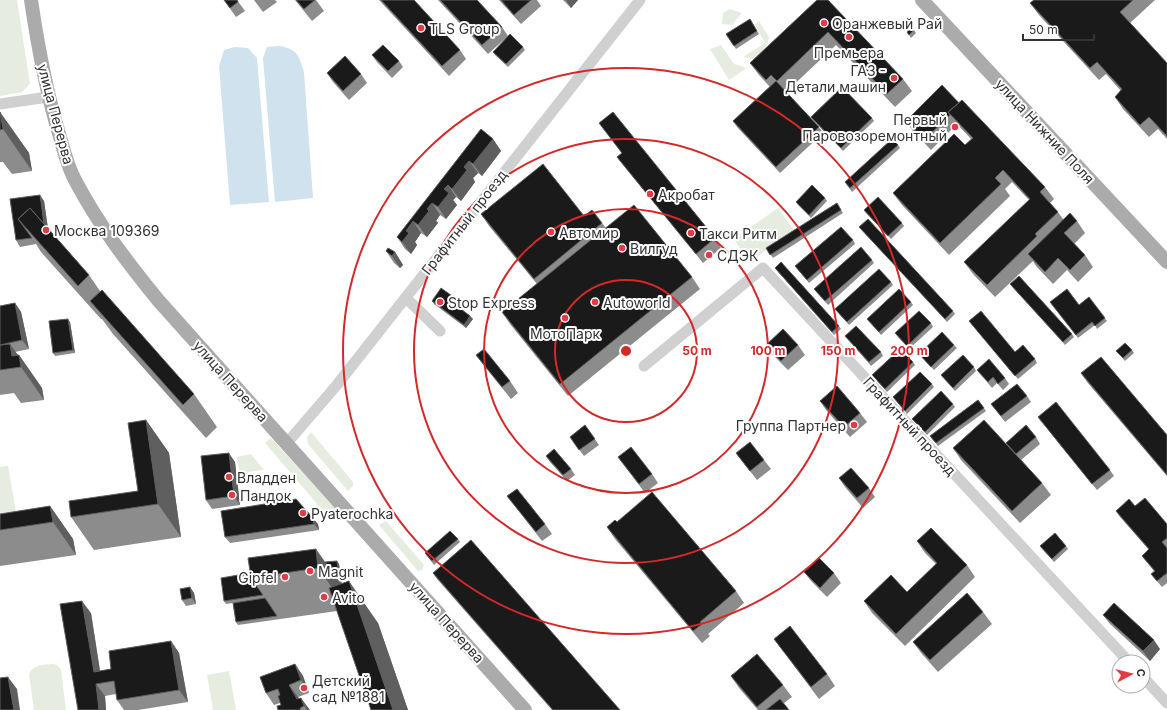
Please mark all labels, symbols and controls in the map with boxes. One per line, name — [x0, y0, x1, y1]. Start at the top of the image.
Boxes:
place label: Оранжевый Рай — [832, 15, 942, 32]
scale bar — [1023, 16, 1094, 42]
marker: Оранжевый Рай — [819, 18, 829, 28]
place label: TLS Group — [429, 20, 500, 37]
text: 50 m — [1029, 22, 1058, 37]
marker: TLS Group — [416, 23, 426, 33]
marker: Премьера — [844, 32, 854, 42]
place label: Премьера — [814, 44, 884, 61]
street label: улица Перерва — [34, 62, 78, 166]
place label: ГАЗ - Детали машин — [785, 62, 886, 95]
marker: ГАЗ - Детали машин — [889, 73, 899, 83]
street label: улица Нижние Поля — [992, 75, 1098, 187]
place label: Первый Паровозоремонтный — [802, 111, 947, 144]
marker: Первый Паровозоремонтный — [950, 122, 960, 132]
street label: Графитный проезд — [418, 166, 510, 278]
place label: Акробат — [658, 186, 715, 203]
marker: Акробат — [645, 189, 655, 199]
place label: Москва 109369 — [54, 222, 160, 239]
place label: Автомир — [559, 224, 619, 241]
marker: Москва 109369 — [41, 225, 51, 235]
place label: Такси Ритм — [699, 225, 777, 242]
marker: Автомир — [546, 227, 556, 237]
marker: Такси Ритм — [686, 228, 696, 238]
place label: Вилгуд — [630, 240, 678, 257]
marker: Вилгуд — [617, 243, 627, 253]
place label: СДЭК — [717, 247, 759, 264]
marker: СДЭК — [704, 250, 714, 260]
place label: Stop Express — [448, 294, 535, 311]
place label: Autoworld — [603, 294, 671, 311]
marker: Stop Express — [435, 297, 445, 307]
marker: Autoworld — [590, 297, 600, 307]
marker: МотоПарк — [560, 313, 570, 323]
place label: МотоПарк — [530, 325, 600, 342]
street label: улица Перерва — [190, 337, 272, 425]
text: 50 m — [682, 343, 712, 358]
text: 100 m — [750, 343, 786, 358]
text: 150 m — [821, 343, 855, 358]
text: 200 m — [890, 343, 928, 358]
centre of rings — [619, 344, 633, 358]
street label: Графитный проезд — [860, 373, 960, 479]
place label: Группа Партнер — [736, 417, 846, 434]
marker: Группа Партнер — [849, 420, 859, 430]
place label: Владден — [237, 469, 296, 486]
marker: Владден — [224, 472, 234, 482]
place label: Пандок — [240, 487, 292, 504]
marker: Пандок — [227, 490, 237, 500]
place label: Pyaterochka — [311, 505, 393, 522]
marker: Pyaterochka — [298, 508, 308, 518]
place label: Magnit — [318, 563, 364, 580]
marker: Magnit — [305, 566, 315, 576]
place label: Gipfel — [238, 569, 277, 586]
marker: Gipfel — [280, 572, 290, 582]
street label: улица Перерва — [406, 578, 488, 666]
place label: Avito — [332, 589, 365, 606]
marker: Avito — [319, 592, 329, 602]
north arrow — [1111, 654, 1151, 694]
text: С — [1133, 668, 1148, 678]
place label: Детский сад №1881 — [312, 672, 385, 705]
marker: Детский сад №1881 — [299, 683, 309, 693]

